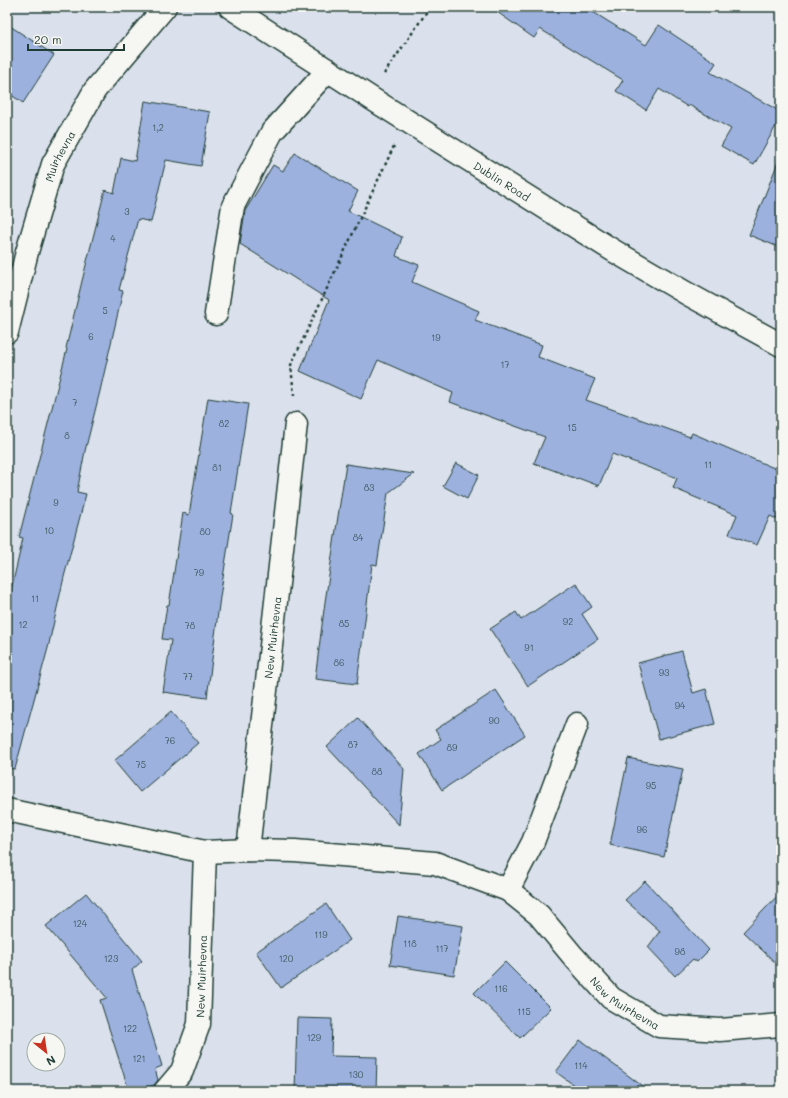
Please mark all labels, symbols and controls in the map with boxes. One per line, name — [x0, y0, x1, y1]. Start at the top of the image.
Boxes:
scale bar — [28, 26, 124, 52]
text: 20 m — [34, 31, 62, 47]
house number: 1,2 — [152, 122, 164, 133]
street label: Muirhevna — [41, 128, 78, 183]
street label: Dublin Road — [471, 157, 533, 204]
house number: 3 — [124, 206, 130, 217]
house number: 4 — [110, 233, 116, 244]
house number: 5 — [102, 305, 108, 316]
house number: 6 — [88, 331, 94, 342]
house number: 19 — [431, 332, 441, 343]
house number: 17 — [500, 359, 510, 370]
house number: 7 — [72, 397, 78, 408]
house number: 82 — [219, 418, 229, 429]
house number: 15 — [567, 422, 577, 433]
house number: 8 — [64, 430, 70, 441]
house number: 11 — [704, 459, 712, 470]
house number: 81 — [212, 462, 222, 473]
house number: 83 — [364, 482, 374, 493]
house number: 9 — [53, 497, 59, 508]
house number: 10 — [44, 525, 54, 536]
house number: 80 — [200, 526, 211, 537]
house number: 84 — [353, 532, 364, 543]
house number: 79 — [194, 567, 205, 578]
house number: 11 — [31, 593, 39, 604]
street label: New Muirhevna — [260, 595, 284, 679]
house number: 92 — [563, 616, 573, 627]
house number: 85 — [339, 618, 349, 629]
house number: 12 — [18, 619, 28, 630]
house number: 78 — [185, 620, 196, 631]
house number: 91 — [524, 642, 534, 653]
house number: 86 — [334, 657, 344, 668]
house number: 93 — [659, 667, 669, 678]
house number: 77 — [183, 671, 193, 682]
house number: 94 — [675, 700, 686, 711]
house number: 90 — [489, 715, 500, 726]
house number: 76 — [165, 735, 175, 746]
house number: 87 — [348, 739, 358, 750]
house number: 89 — [447, 742, 458, 753]
house number: 75 — [136, 759, 146, 770]
house number: 88 — [372, 766, 383, 777]
house number: 95 — [646, 780, 656, 791]
house number: 96 — [637, 824, 647, 835]
house number: 124 — [73, 918, 88, 929]
house number: 119 — [314, 929, 328, 940]
street label: New Muirhevna — [192, 935, 210, 1018]
house number: 118 — [403, 938, 417, 949]
house number: 117 — [435, 943, 449, 954]
house number: 98 — [675, 946, 686, 957]
house number: 123 — [104, 953, 118, 964]
house number: 120 — [279, 953, 294, 964]
street label: New Muirhevna — [587, 973, 663, 1033]
house number: 116 — [494, 983, 508, 994]
house number: 115 — [517, 1006, 531, 1017]
house number: 122 — [123, 1023, 137, 1034]
north arrow — [26, 1032, 66, 1072]
house number: 129 — [307, 1032, 322, 1043]
text: N — [44, 1053, 59, 1070]
house number: 121 — [132, 1053, 146, 1064]
house number: 114 — [574, 1060, 588, 1071]
house number: 130 — [349, 1069, 364, 1080]

